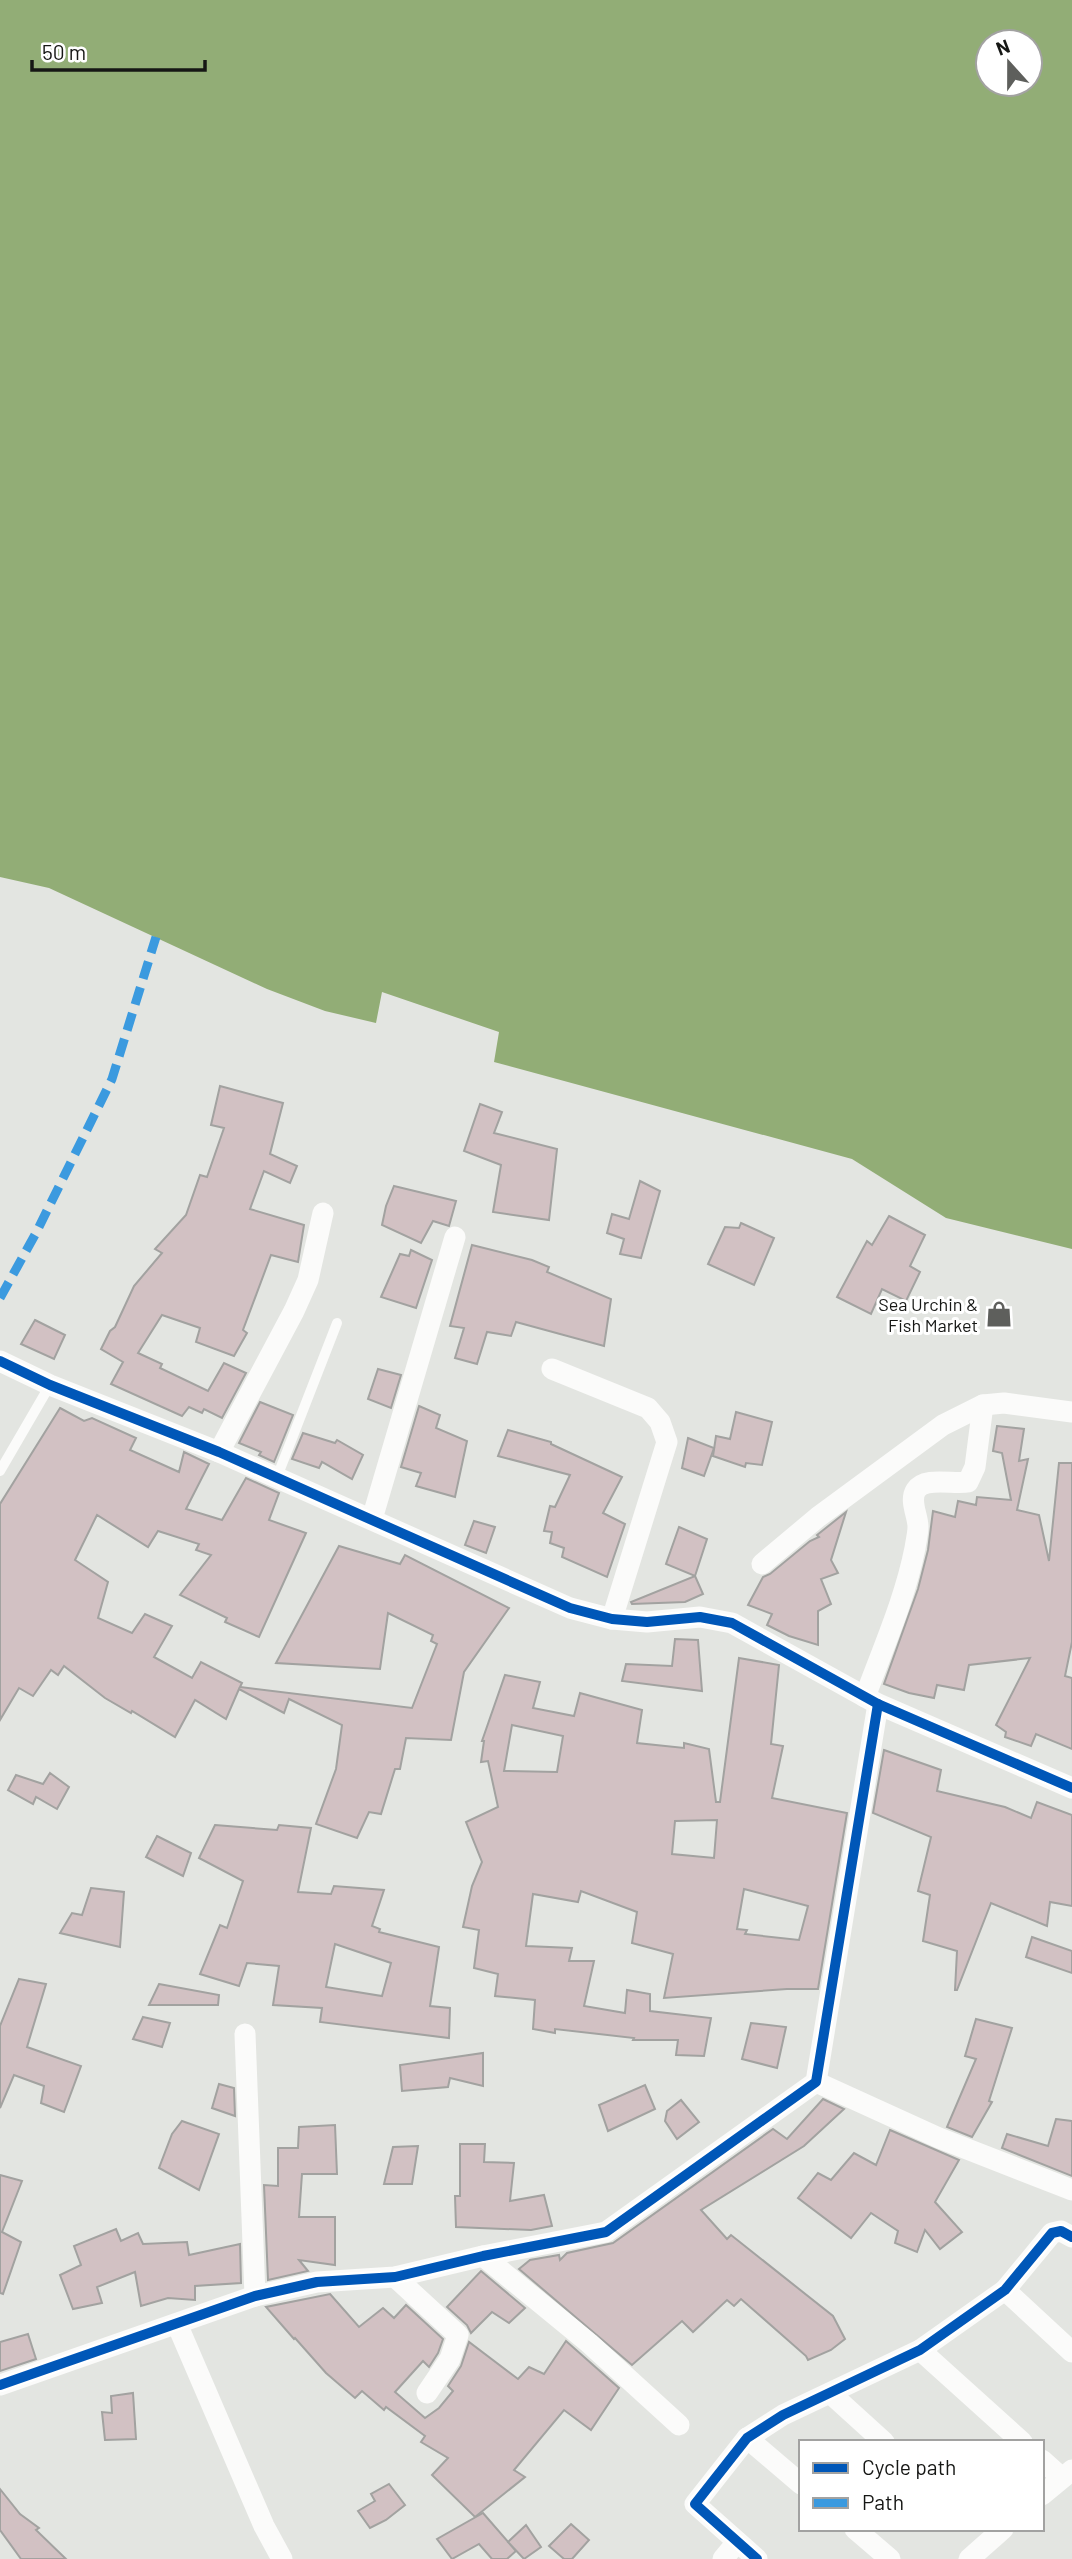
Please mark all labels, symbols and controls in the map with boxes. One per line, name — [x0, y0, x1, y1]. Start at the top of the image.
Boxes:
scale bar — [32, 28, 205, 72]
north arrow — [974, 28, 1044, 98]
text: N — [993, 34, 1013, 60]
text: 50 m — [42, 39, 86, 64]
place label: Sea Urchin & Fish Market — [878, 1293, 978, 1336]
shop icon: Sea Urchin & Fish Market — [984, 1299, 1014, 1329]
legend — [799, 2440, 1044, 2531]
text: Cycle path — [862, 2454, 956, 2479]
text: Path — [862, 2489, 904, 2514]

